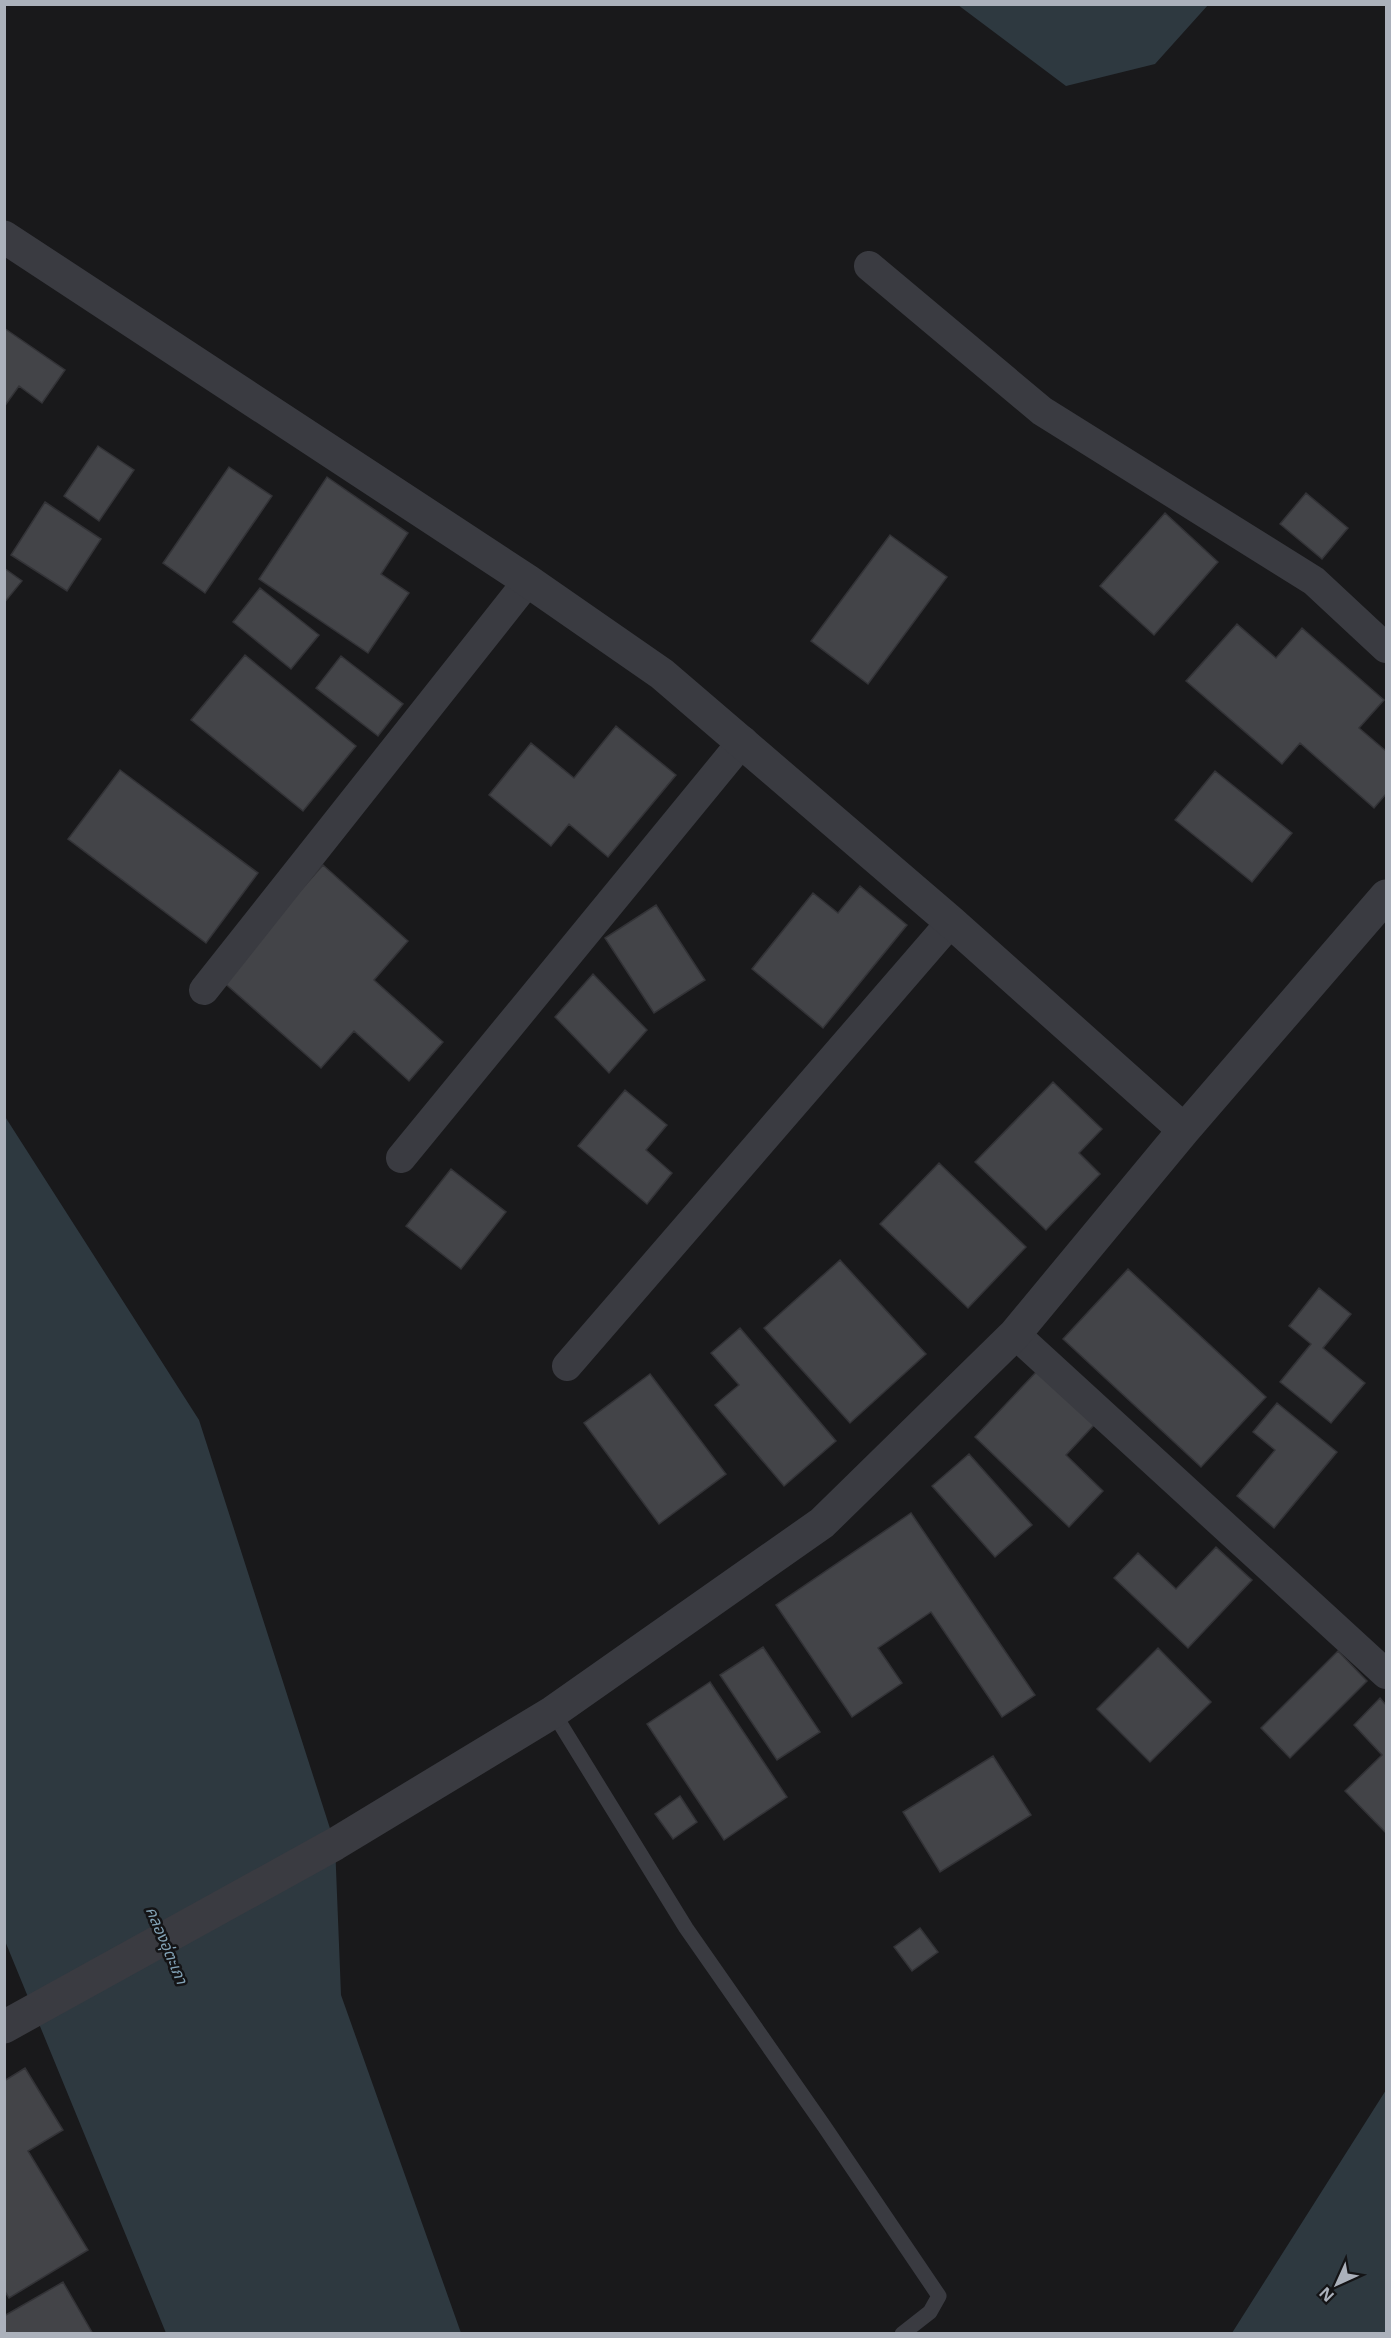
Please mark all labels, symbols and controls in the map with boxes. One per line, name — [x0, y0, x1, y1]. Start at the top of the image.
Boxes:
water label: คลองอุ่ตะเภา — [141, 1903, 194, 1989]
north arrow — [1307, 2254, 1367, 2314]
text: N — [1314, 2282, 1339, 2307]

